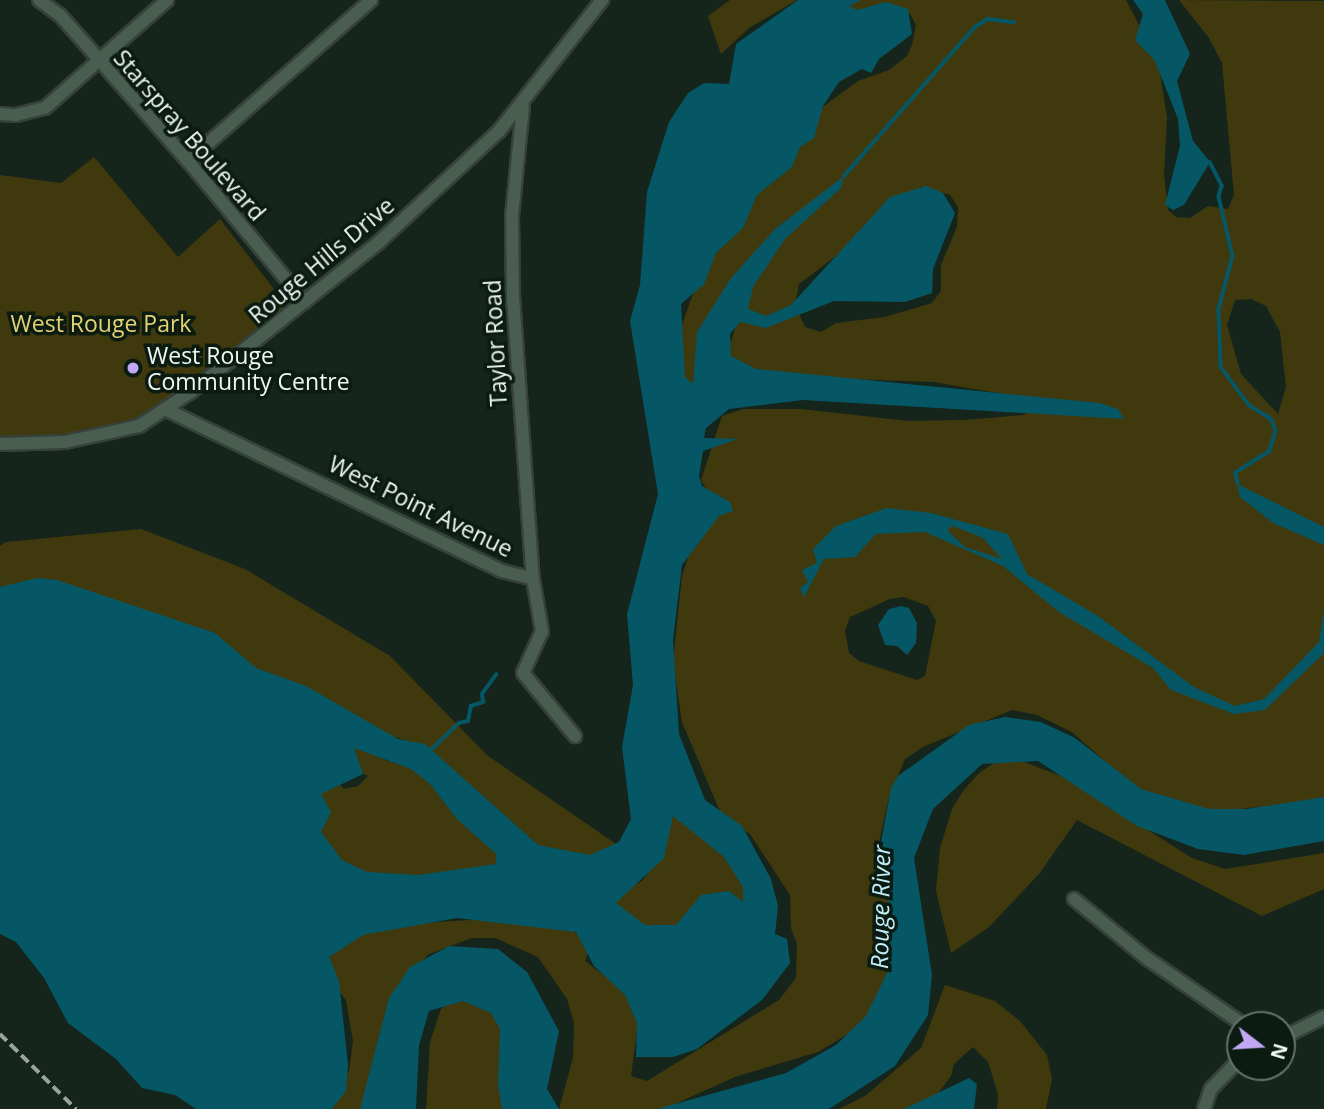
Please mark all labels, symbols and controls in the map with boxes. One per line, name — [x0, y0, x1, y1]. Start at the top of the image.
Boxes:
street label: Starspray Boulevard — [108, 44, 272, 226]
street label: Rouge Hills Drive — [243, 191, 399, 329]
street label: Taylor Road — [478, 279, 512, 407]
park label: West Rouge Park — [11, 309, 191, 337]
place label: West Rouge Community Centre — [147, 341, 350, 395]
marker: West Rouge Community Centre — [125, 360, 141, 376]
street label: West Point Avenue — [325, 450, 517, 562]
water label: Rouge River — [865, 845, 895, 969]
north arrow — [1226, 1011, 1296, 1081]
text: N — [1264, 1040, 1294, 1063]

